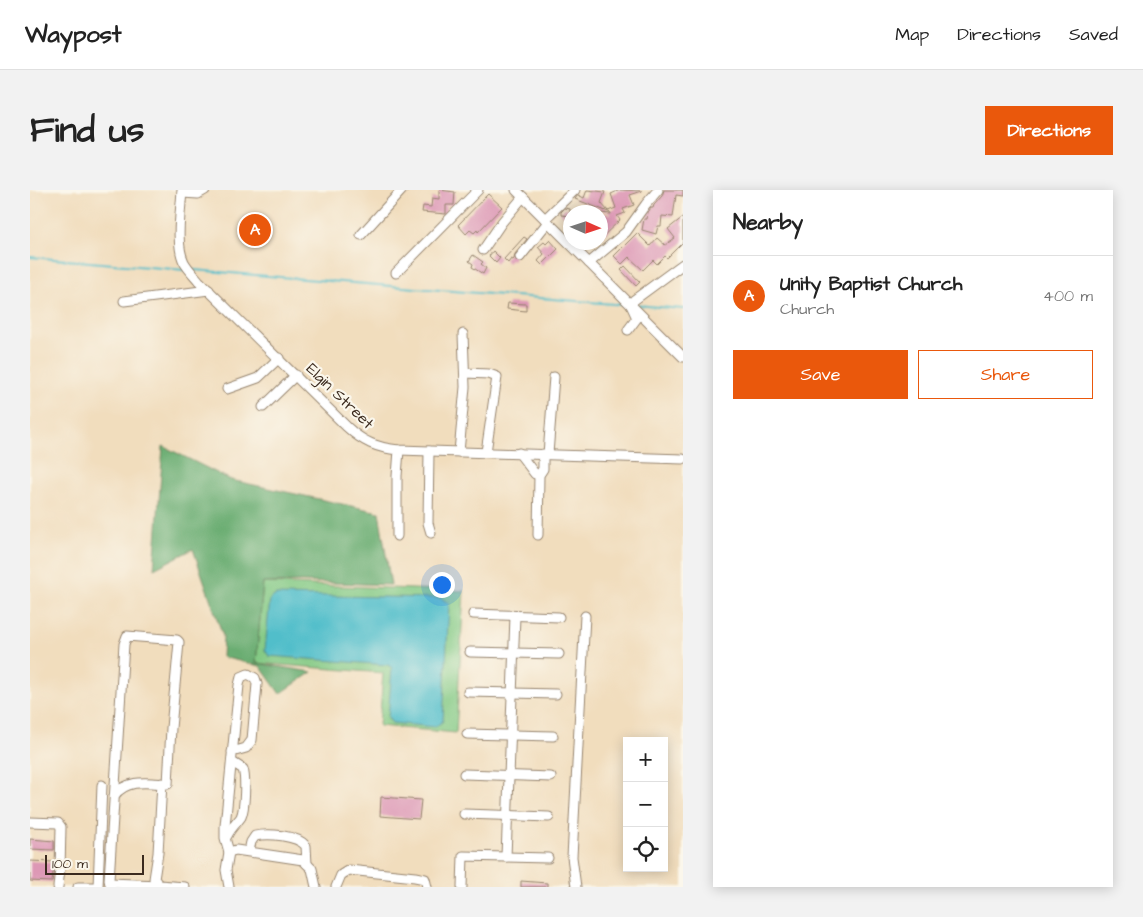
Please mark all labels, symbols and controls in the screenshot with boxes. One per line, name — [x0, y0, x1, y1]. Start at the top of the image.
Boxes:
text: Waypost — [25, 18, 122, 52]
text: Map — [895, 22, 929, 47]
text: Directions — [957, 22, 1041, 47]
text: Saved — [1069, 22, 1118, 47]
text: Find us — [30, 106, 144, 155]
button: Directions — [985, 106, 1113, 155]
north arrow — [563, 205, 608, 250]
text: Nearby — [733, 208, 803, 237]
pin: A — [239, 211, 271, 249]
text: Unity Baptist Church — [780, 271, 962, 298]
text: A — [744, 285, 754, 307]
text: 400 m — [1043, 285, 1093, 307]
text: Church — [780, 298, 834, 320]
button: Save — [733, 350, 908, 399]
button: Share — [918, 350, 1093, 399]
street label: Elgin Street — [301, 358, 379, 435]
your location — [429, 572, 455, 598]
map controls — [623, 737, 668, 872]
button: + — [623, 737, 668, 782]
button: − — [623, 782, 668, 827]
button: locate — [623, 827, 668, 872]
scale bar — [45, 852, 144, 875]
text: 100 m — [52, 854, 88, 874]

